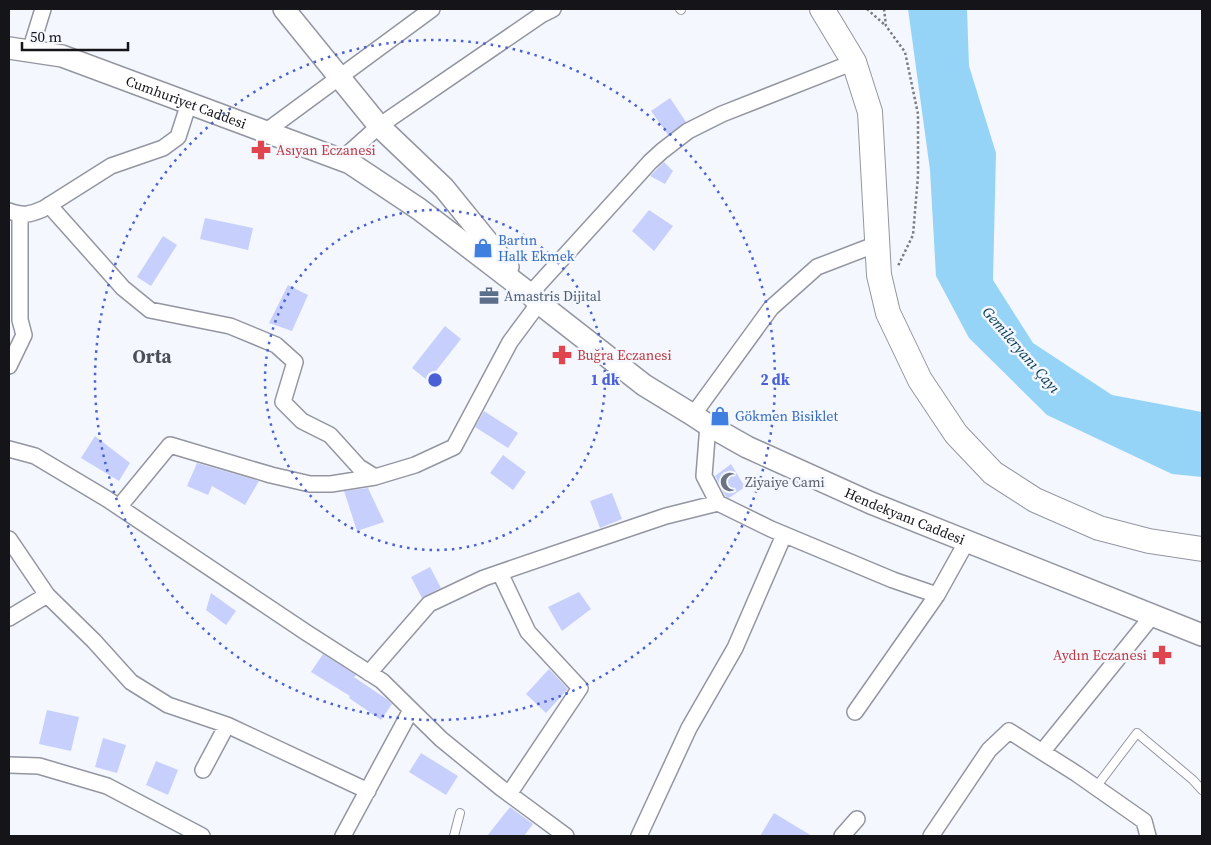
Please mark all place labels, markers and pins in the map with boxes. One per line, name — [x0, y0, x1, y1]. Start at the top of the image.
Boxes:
pharmacy icon: Asıyan Eczanesi — [250, 139, 272, 161]
place label: Asıyan Eczanesi — [276, 140, 376, 160]
place label: Bartın Halk Ekmek — [498, 230, 575, 266]
shop icon: Bartın Halk Ekmek — [472, 237, 494, 259]
office icon: Amastris Dijital — [478, 285, 500, 307]
place label: Amastris Dijital — [504, 286, 601, 306]
pharmacy icon: Buğra Eczanesi — [551, 344, 573, 366]
place label: Buğra Eczanesi — [577, 345, 672, 365]
centre of rings — [426, 371, 444, 389]
shop icon: Gökmen Bisiklet — [709, 405, 731, 427]
place label: Gökmen Bisiklet — [735, 406, 838, 426]
mosque icon: Ziyaiye Cami — [719, 471, 741, 493]
place label: Ziyaiye Cami — [745, 472, 825, 492]
pharmacy icon: Aydın Eczanesi — [1151, 644, 1173, 666]
place label: Aydın Eczanesi — [1053, 645, 1147, 665]

